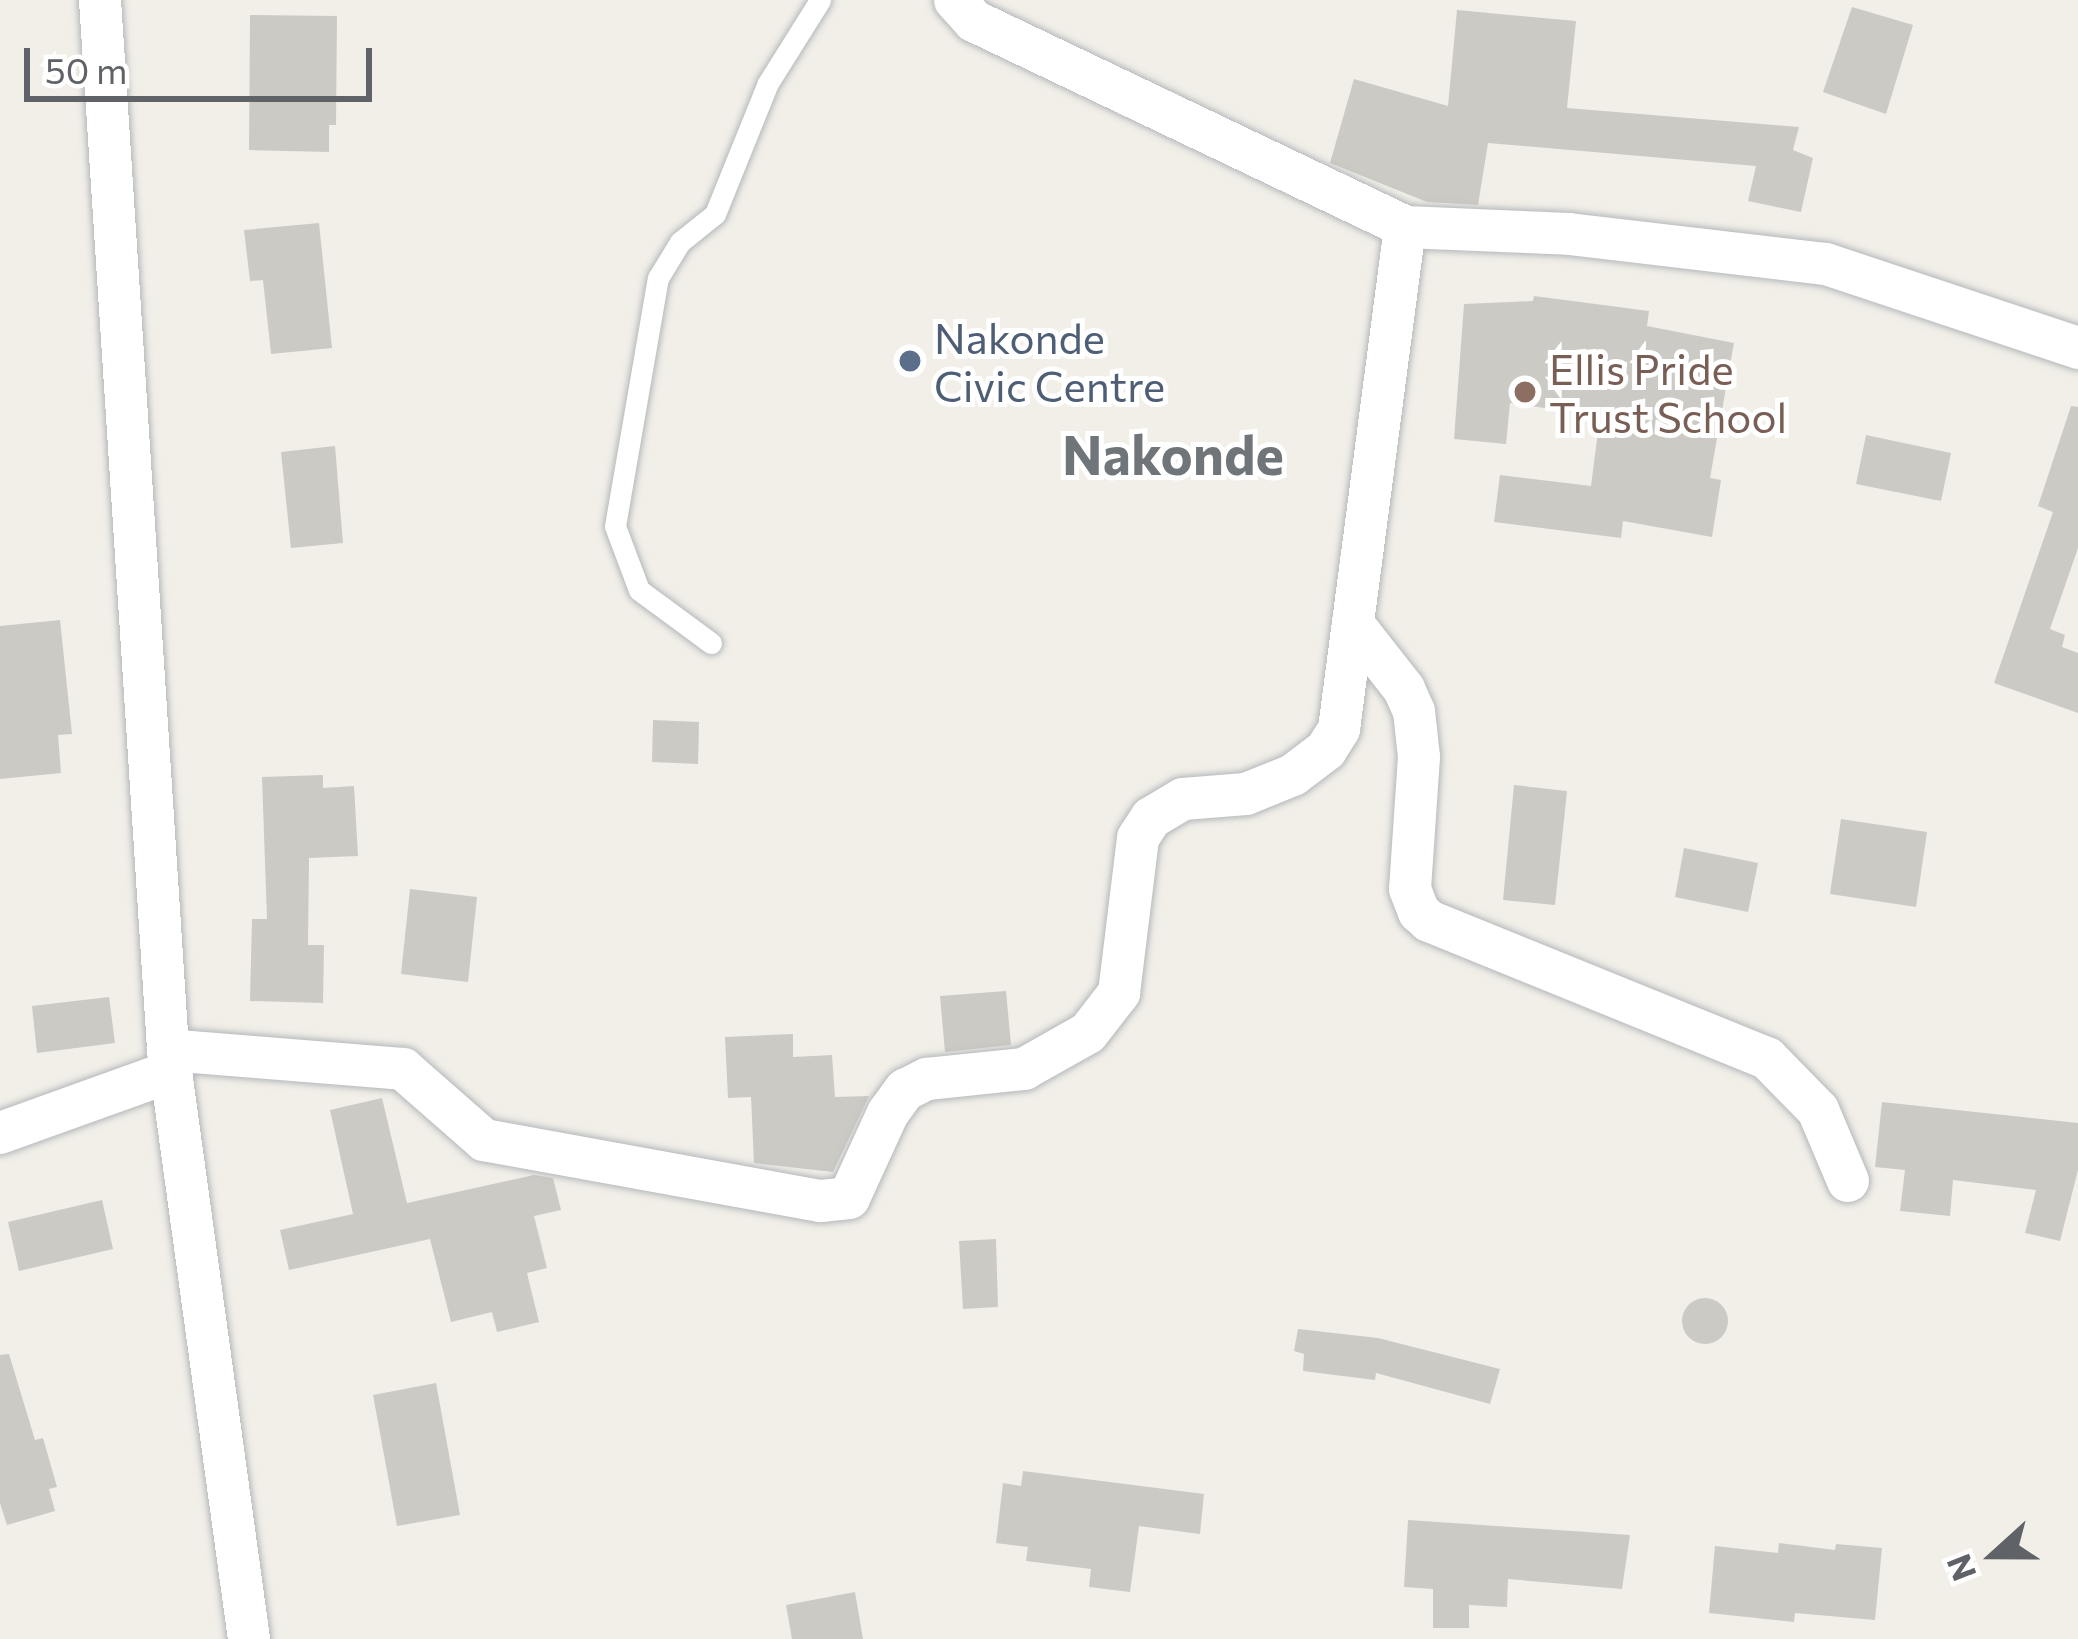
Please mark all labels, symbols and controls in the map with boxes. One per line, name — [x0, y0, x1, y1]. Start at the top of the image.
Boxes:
scale bar — [30, 24, 378, 98]
text: 50 m — [45, 47, 127, 91]
place label: Nakonde Civic Centre — [934, 312, 1165, 410]
place label: Ellis Pride Trust School — [1549, 343, 1787, 442]
marker: Nakonde Civic Centre — [897, 348, 923, 374]
marker: Ellis Pride Trust School — [1512, 379, 1538, 405]
district label: Nakonde — [1062, 421, 1284, 485]
north arrow — [1934, 1495, 2054, 1615]
text: N — [1936, 1549, 1983, 1587]

